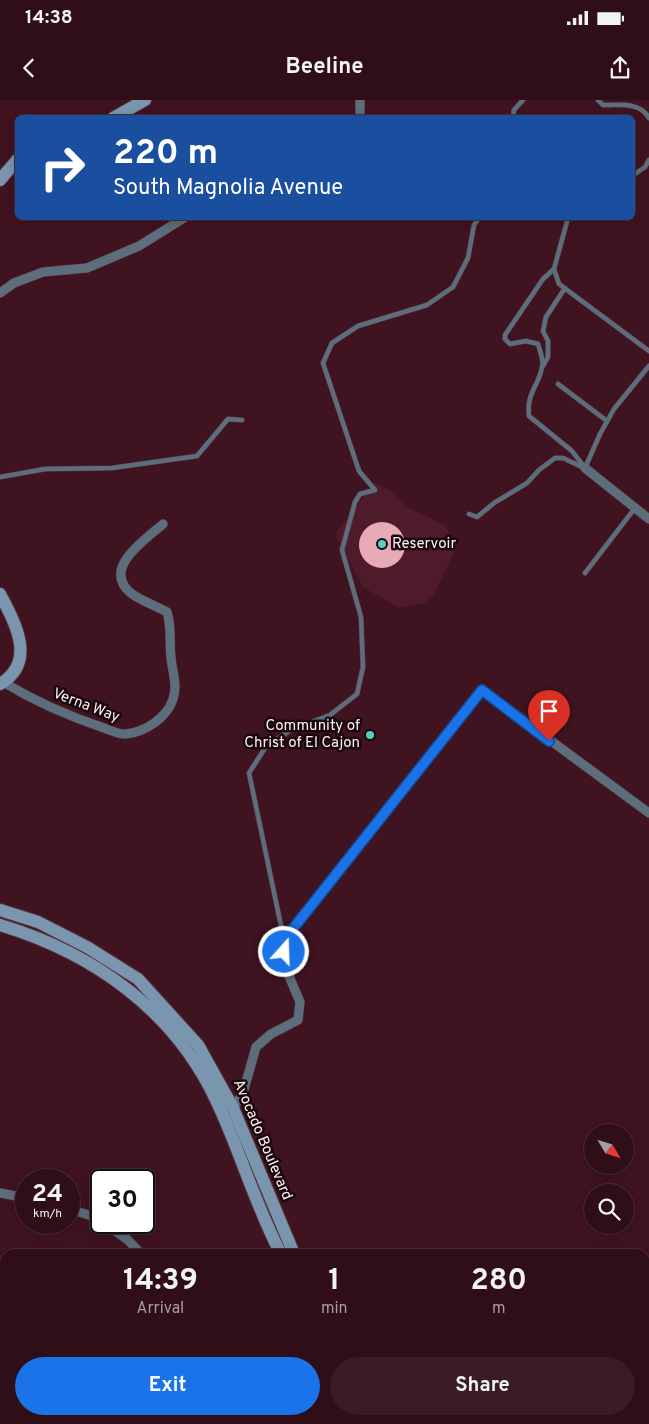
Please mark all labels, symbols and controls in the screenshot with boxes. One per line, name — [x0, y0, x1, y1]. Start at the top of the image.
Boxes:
text: 14:38 — [25, 6, 73, 30]
icon: back — [15, 54, 43, 82]
text: Beeline — [285, 54, 364, 81]
icon: share — [606, 54, 634, 82]
text: 220 m — [113, 132, 218, 176]
icon: right — [30, 135, 95, 200]
text: South Magnolia Avenue — [113, 175, 343, 202]
place label: Reservoir — [392, 535, 456, 554]
marker: Reservoir — [376, 538, 388, 550]
street label: Verna Way — [50, 685, 122, 727]
pin — [528, 690, 570, 741]
icon: arrive — [535, 697, 563, 725]
place label: Community of Christ of El Cajon — [244, 717, 360, 753]
marker: Community of Christ of El Cajon — [364, 729, 376, 741]
position arrow — [257, 925, 309, 977]
street label: Avocado Boulevard — [228, 1077, 296, 1203]
north arrow — [584, 1124, 634, 1174]
map controls — [584, 1124, 634, 1234]
speed limit sign: 30 — [90, 1169, 155, 1234]
text: 24 — [32, 1179, 63, 1211]
button: search — [584, 1184, 634, 1234]
text: km/h — [33, 1206, 62, 1222]
text: 14:39 — [123, 1263, 198, 1300]
text: 1 — [328, 1263, 340, 1300]
text: 280 — [471, 1263, 527, 1300]
text: Arrival — [137, 1299, 184, 1319]
text: min — [321, 1299, 348, 1319]
text: m — [492, 1299, 506, 1319]
button: Exit — [15, 1357, 320, 1415]
button: Share — [330, 1357, 635, 1415]

